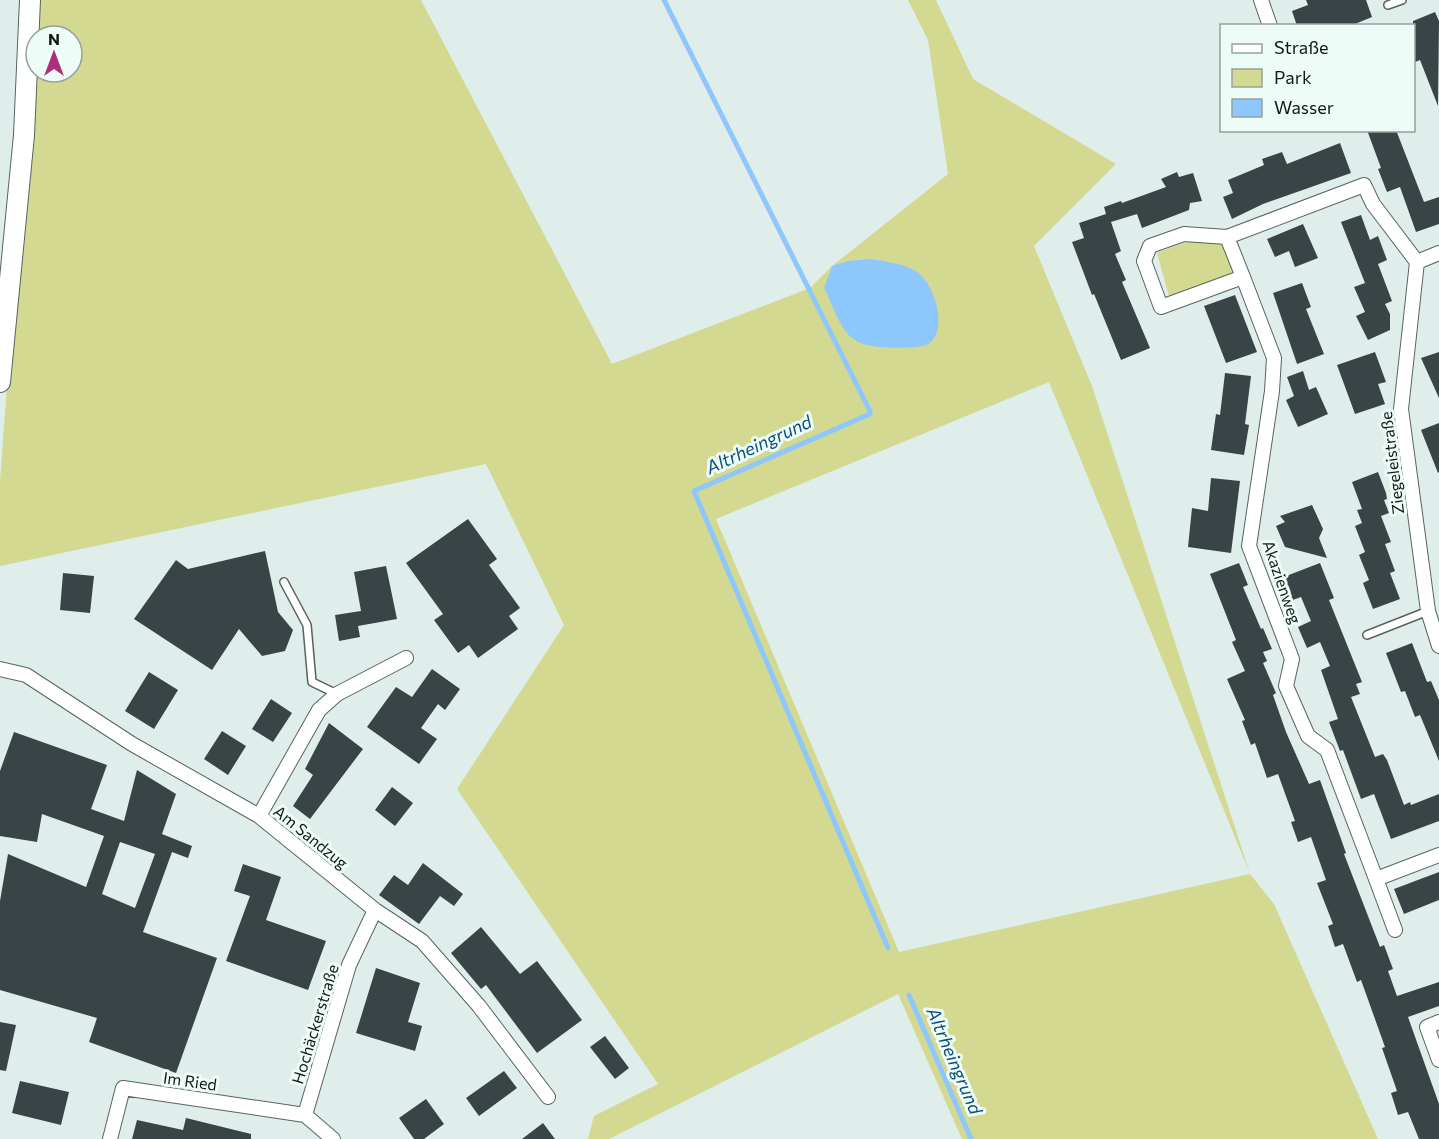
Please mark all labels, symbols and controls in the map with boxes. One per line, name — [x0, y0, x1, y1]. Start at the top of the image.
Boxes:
north arrow — [24, 24, 84, 84]
legend — [1220, 24, 1415, 132]
text: N — [48, 29, 60, 48]
text: Straße — [1274, 36, 1329, 58]
text: Park — [1274, 66, 1312, 88]
text: Wasser — [1274, 96, 1334, 118]
water label: Altrheingrund — [701, 410, 815, 479]
street label: Ziegeleistraße — [1376, 411, 1407, 516]
street label: Akazienweg — [1259, 538, 1306, 626]
street label: Am Sandzug — [270, 801, 352, 872]
street label: Hochäckerstraße — [287, 962, 342, 1086]
water label: Altrheingrund — [922, 1003, 988, 1118]
street label: Im Ried — [162, 1067, 218, 1094]

